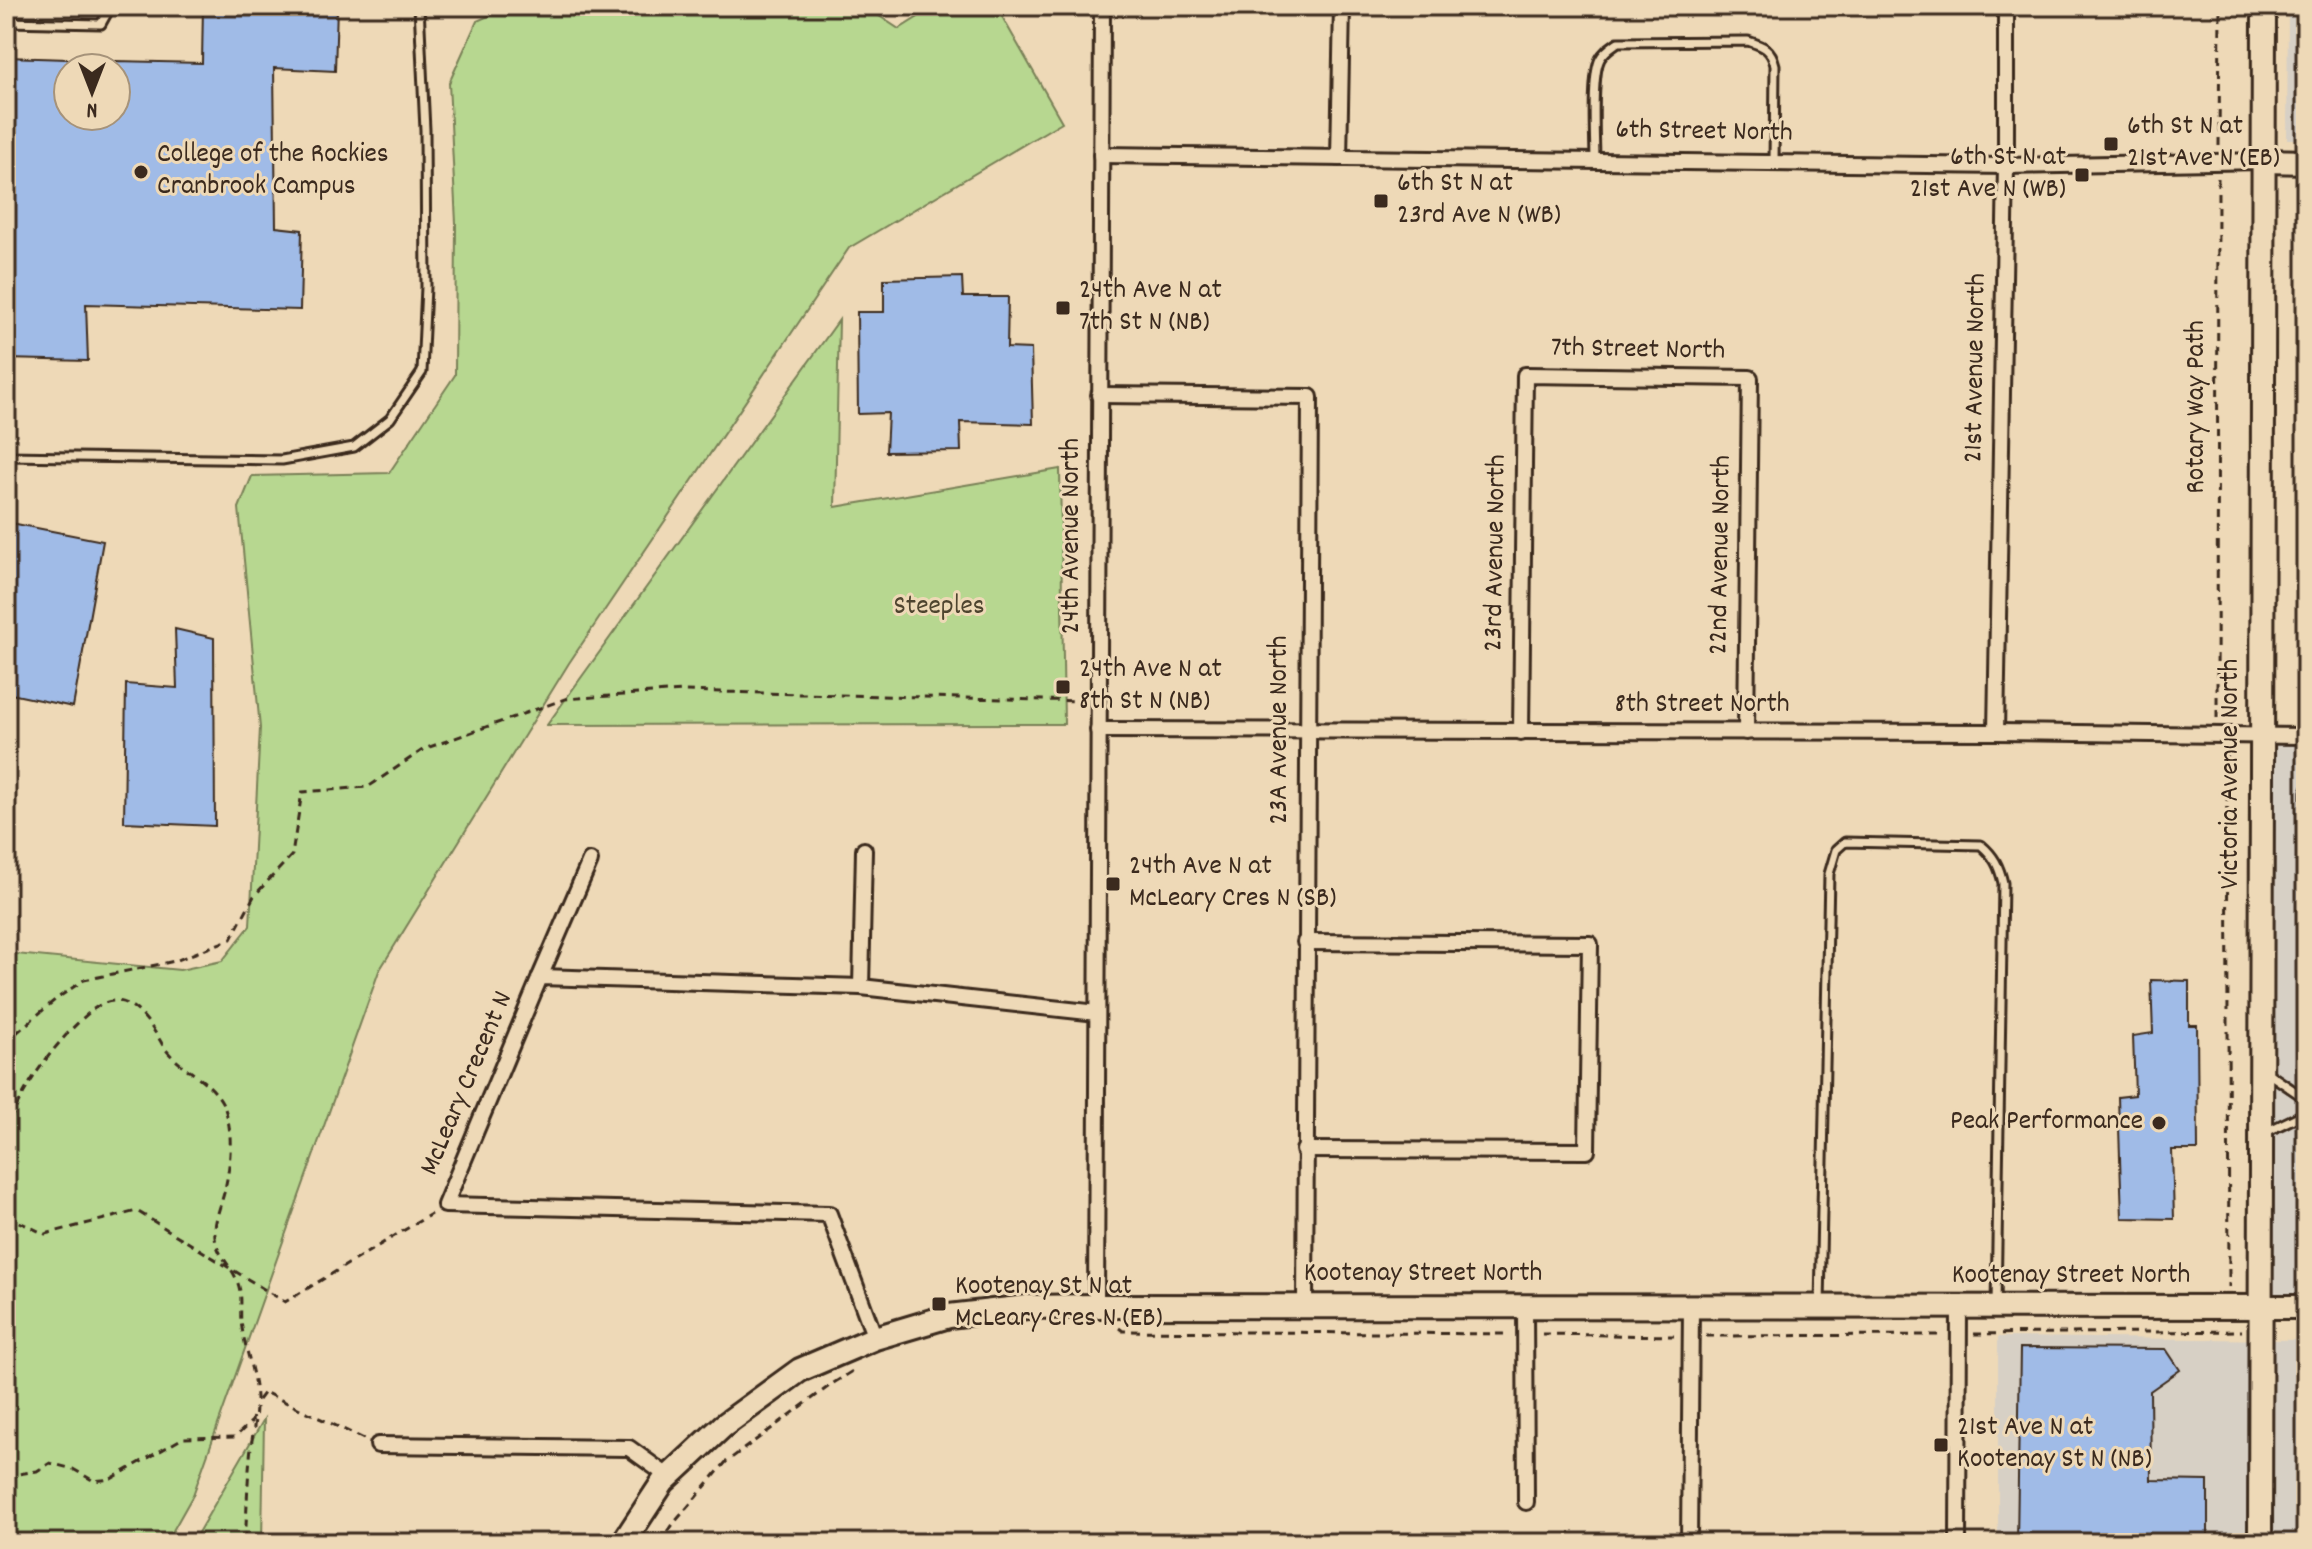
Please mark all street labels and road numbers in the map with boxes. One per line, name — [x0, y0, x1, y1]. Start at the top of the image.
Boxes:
street label: 6th Street North — [1615, 111, 1793, 155]
street label: 21st Avenue North — [1955, 273, 1999, 463]
street label: Rotary Way Path — [2178, 320, 2218, 494]
street label: 7th Street North — [1550, 329, 1726, 373]
street label: 24th Avenue North — [1053, 438, 1093, 634]
street label: 23rd Avenue North — [1475, 454, 1519, 652]
street label: 22nd Avenue North — [1700, 455, 1744, 655]
street label: 23A Avenue North — [1261, 635, 1301, 825]
street label: Victoria Avenue North — [2212, 659, 2252, 889]
street label: 8th Street North — [1614, 686, 1790, 726]
street label: McLeary Crecent N — [411, 986, 525, 1182]
street label: Kootenay Street North — [1304, 1255, 1542, 1295]
street label: Kootenay Street North — [1952, 1257, 2190, 1297]

